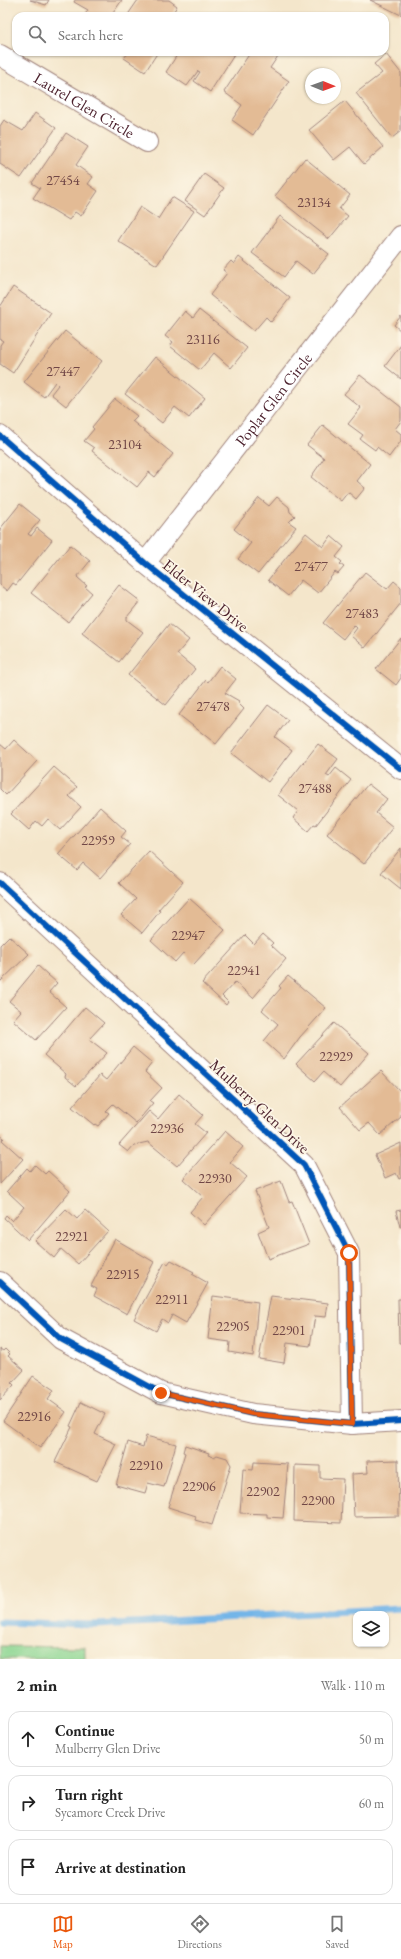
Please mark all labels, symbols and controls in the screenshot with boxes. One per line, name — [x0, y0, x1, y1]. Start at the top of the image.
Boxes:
search box — [12, 12, 389, 56]
icon: search — [26, 23, 48, 45]
text: Search here — [58, 25, 123, 44]
street label: Laurel Glen Circle — [30, 67, 138, 143]
north arrow — [305, 68, 341, 104]
house number: 27454 — [46, 171, 80, 189]
house number: 23134 — [297, 193, 331, 211]
house number: 23116 — [186, 330, 220, 348]
street label: Poplar Glen Circle — [230, 348, 317, 451]
house number: 27447 — [46, 362, 80, 380]
house number: 23104 — [108, 435, 142, 453]
street label: Elder View Drive — [158, 554, 253, 636]
house number: 27477 — [294, 557, 328, 575]
house number: 27483 — [345, 604, 379, 622]
house number: 27478 — [196, 697, 230, 715]
house number: 27488 — [298, 779, 332, 797]
house number: 22959 — [81, 831, 115, 849]
house number: 22947 — [171, 926, 205, 944]
house number: 22941 — [227, 961, 261, 979]
house number: 22929 — [319, 1047, 353, 1065]
street label: Mulberry Glen Drive — [205, 1054, 314, 1158]
house number: 22936 — [150, 1119, 184, 1137]
house number: 22930 — [198, 1169, 232, 1187]
house number: 22921 — [55, 1227, 89, 1245]
route start — [340, 1244, 358, 1262]
house number: 22915 — [106, 1265, 140, 1283]
house number: 22911 — [155, 1290, 189, 1308]
house number: 22905 — [216, 1317, 250, 1335]
house number: 22901 — [272, 1321, 306, 1339]
route end — [152, 1384, 170, 1402]
house number: 22916 — [17, 1407, 51, 1425]
house number: 22910 — [129, 1456, 163, 1474]
house number: 22906 — [182, 1477, 216, 1495]
house number: 22902 — [246, 1482, 280, 1500]
house number: 22900 — [301, 1491, 335, 1509]
map controls — [353, 1611, 389, 1647]
button: layers — [353, 1611, 389, 1647]
text: 2 min — [16, 1674, 57, 1696]
text: Walk · 110 m — [321, 1677, 385, 1694]
text: Continue — [55, 1721, 115, 1740]
icon: ahead — [17, 1728, 39, 1750]
text: 50 m — [359, 1731, 384, 1748]
text: Mulberry Glen Drive — [55, 1740, 160, 1757]
text: Turn right — [55, 1785, 123, 1804]
icon: right — [17, 1792, 39, 1814]
text: 60 m — [359, 1795, 384, 1812]
text: Sycamore Creek Drive — [55, 1804, 165, 1821]
icon: arrive — [17, 1856, 39, 1878]
text: Arrive at destination — [55, 1858, 186, 1877]
tab: Map — [52, 1913, 74, 1951]
tab: Directions — [178, 1913, 222, 1951]
tab: Saved — [326, 1913, 349, 1951]

